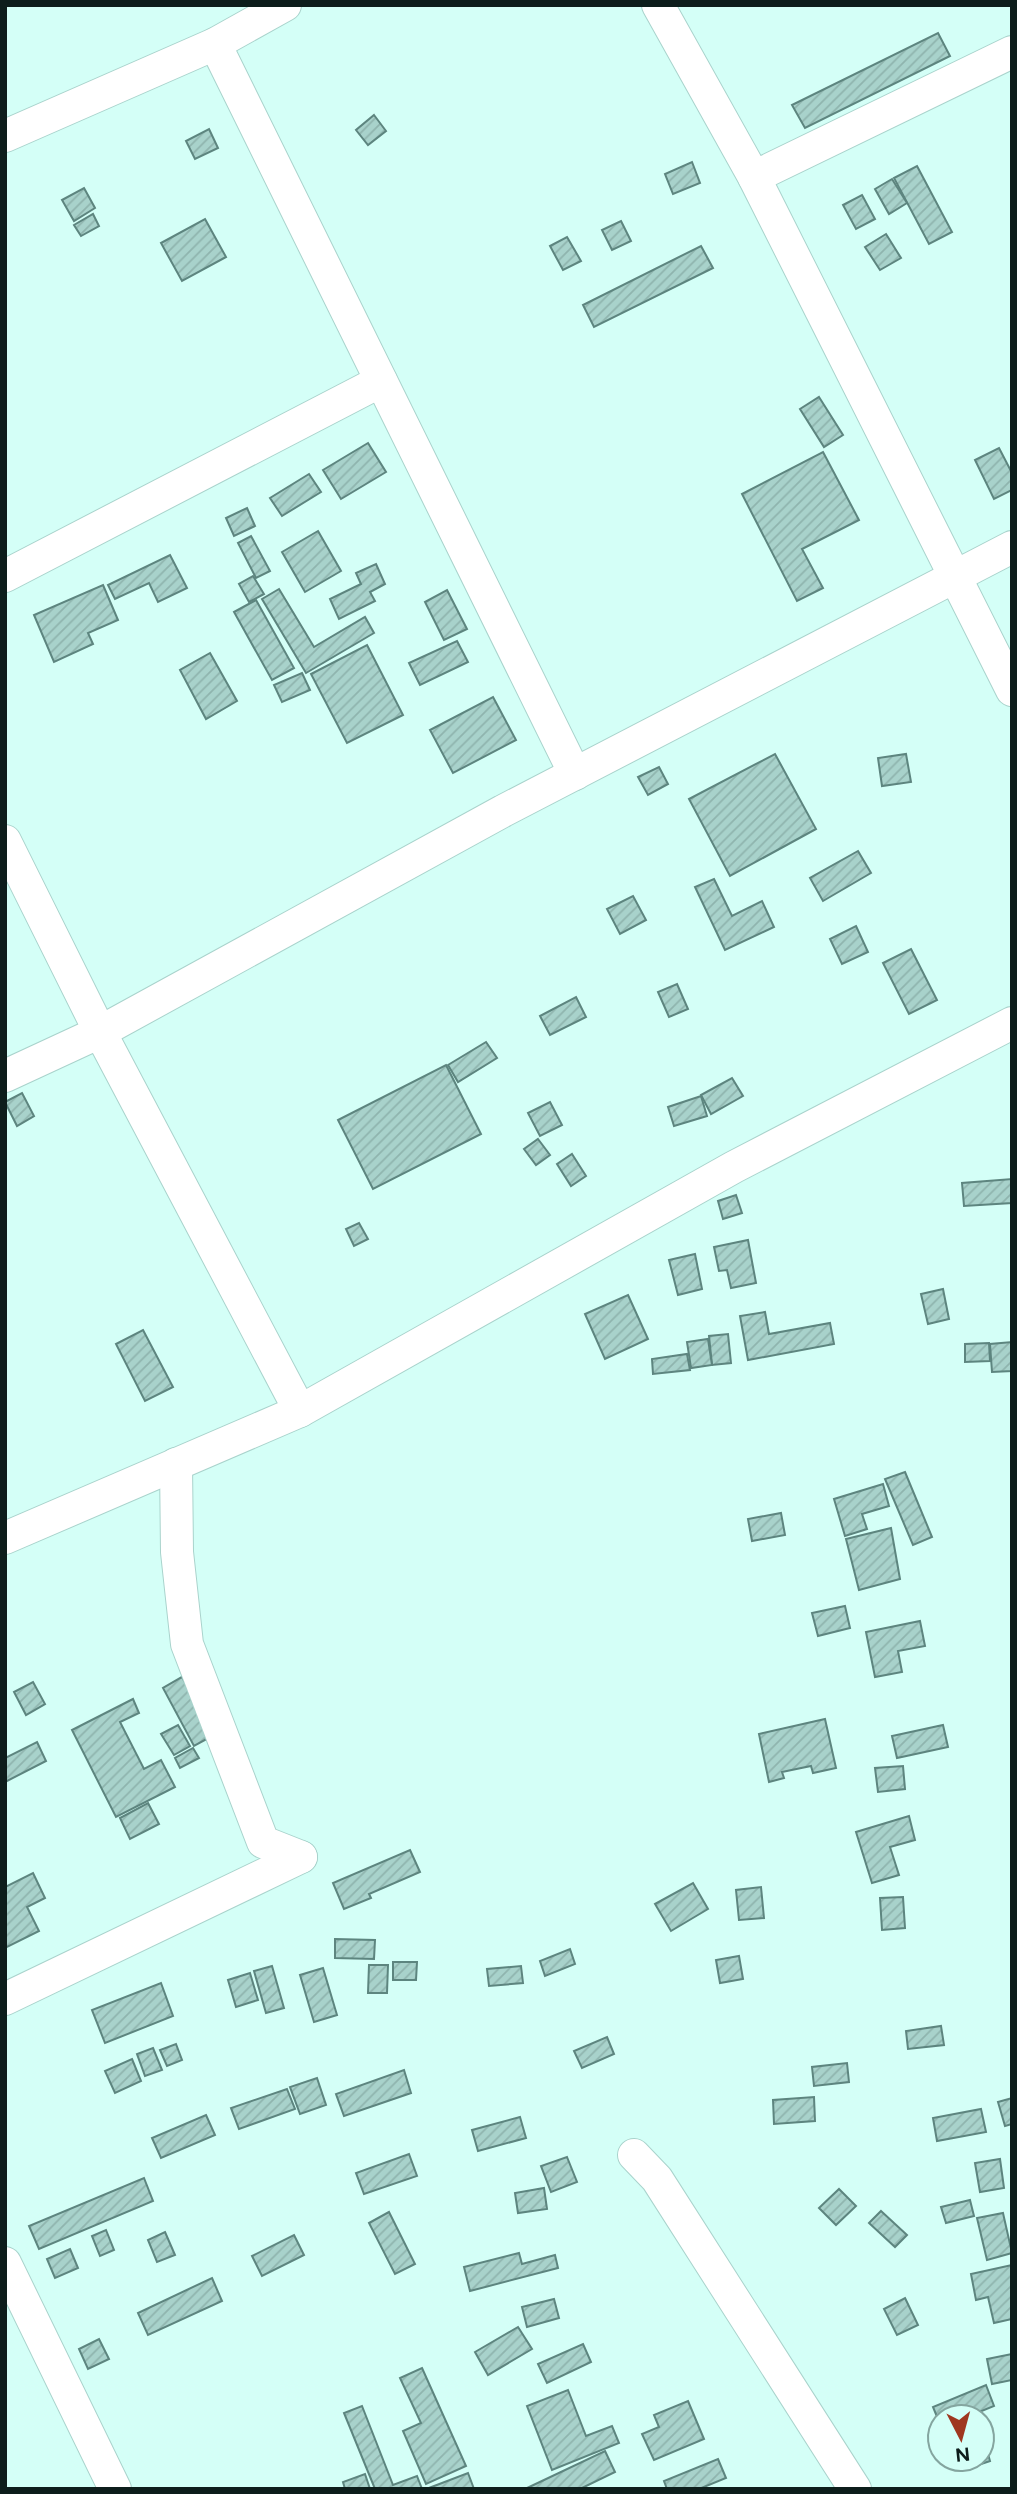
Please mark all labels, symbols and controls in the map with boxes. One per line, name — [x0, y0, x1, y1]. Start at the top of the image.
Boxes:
north arrow — [926, 2403, 996, 2473]
text: N — [954, 2442, 971, 2467]

